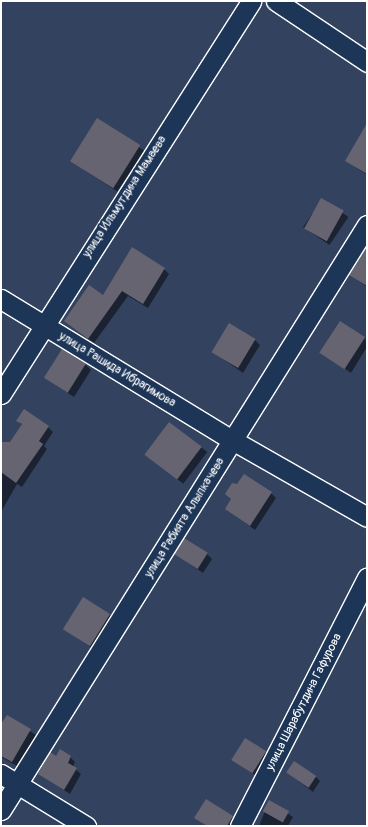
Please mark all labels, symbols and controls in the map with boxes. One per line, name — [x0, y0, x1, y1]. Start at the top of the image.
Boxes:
street label: улица Ильмутдина Мамаева — [80, 133, 170, 261]
street label: улица Рашида Ибрагимова — [56, 329, 178, 411]
street label: улица Рабията Алыпкачева — [142, 455, 228, 581]
street label: улица Шарабутдина Гафурова — [263, 631, 345, 773]

